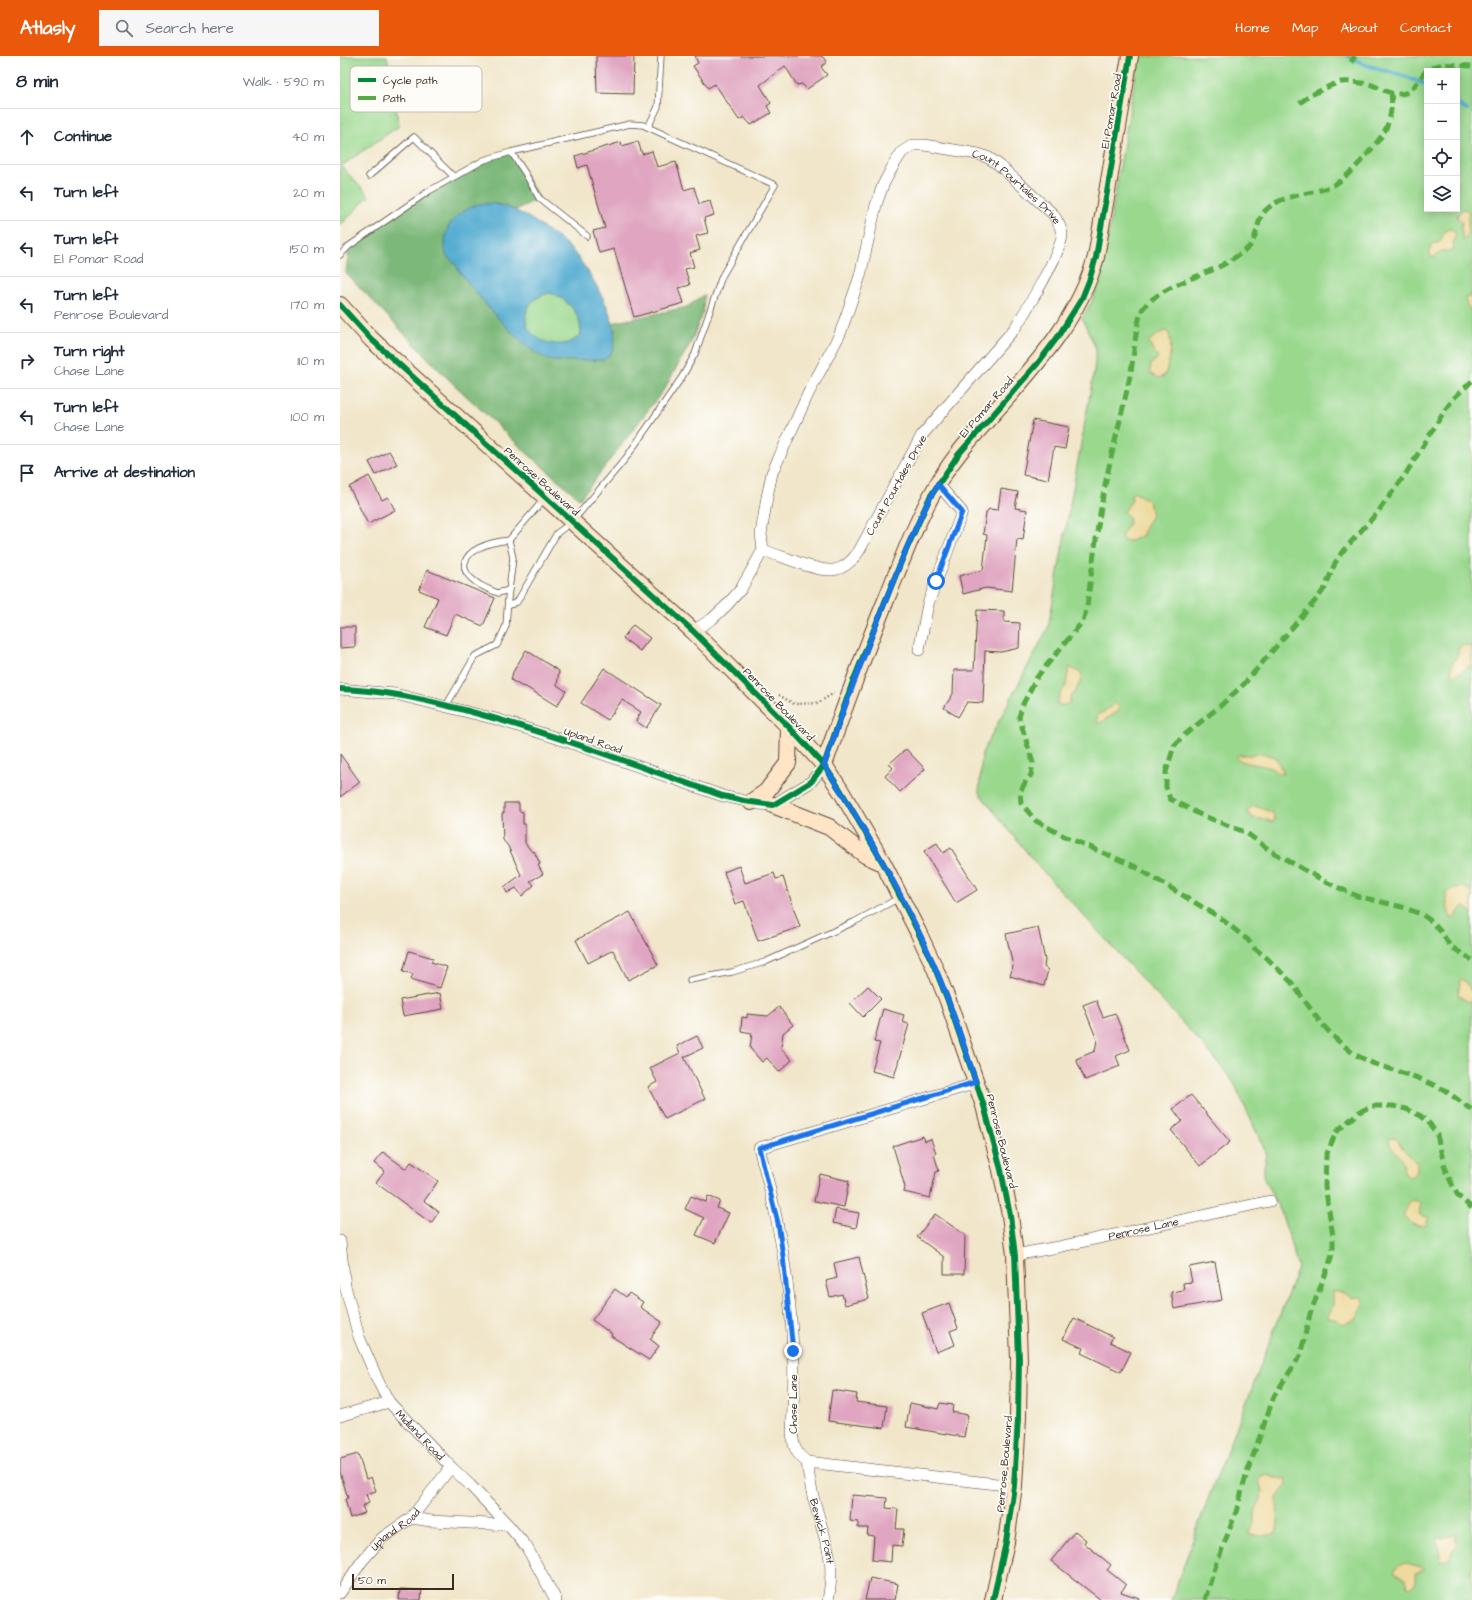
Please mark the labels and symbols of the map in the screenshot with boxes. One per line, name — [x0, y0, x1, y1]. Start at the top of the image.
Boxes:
legend — [350, 66, 482, 112]
street label: El Pomar Road — [1098, 72, 1126, 150]
text: Cycle path — [383, 73, 438, 89]
text: Path — [383, 91, 406, 106]
street label: Count Pourtales Drive — [971, 146, 1065, 227]
street label: El Pomar Road — [956, 374, 1017, 441]
street label: Count Pourtales Drive — [862, 432, 930, 538]
street label: Penrose Boulevard — [501, 443, 583, 520]
route start — [927, 572, 945, 590]
street label: Penrose Boulevard — [740, 664, 818, 745]
street label: Upland Road — [562, 724, 624, 758]
street label: Penrose Boulevard — [983, 1092, 1021, 1190]
street label: Penrose Lane — [1107, 1214, 1180, 1244]
route end — [784, 1342, 802, 1360]
street label: Chase Lane — [786, 1374, 801, 1434]
street label: Midland Road — [392, 1407, 448, 1464]
street label: Penrose Boulevard — [993, 1415, 1016, 1513]
street label: Bewick Point — [806, 1497, 838, 1565]
street label: Upland Road — [367, 1505, 424, 1554]
scale bar — [352, 1572, 454, 1591]

